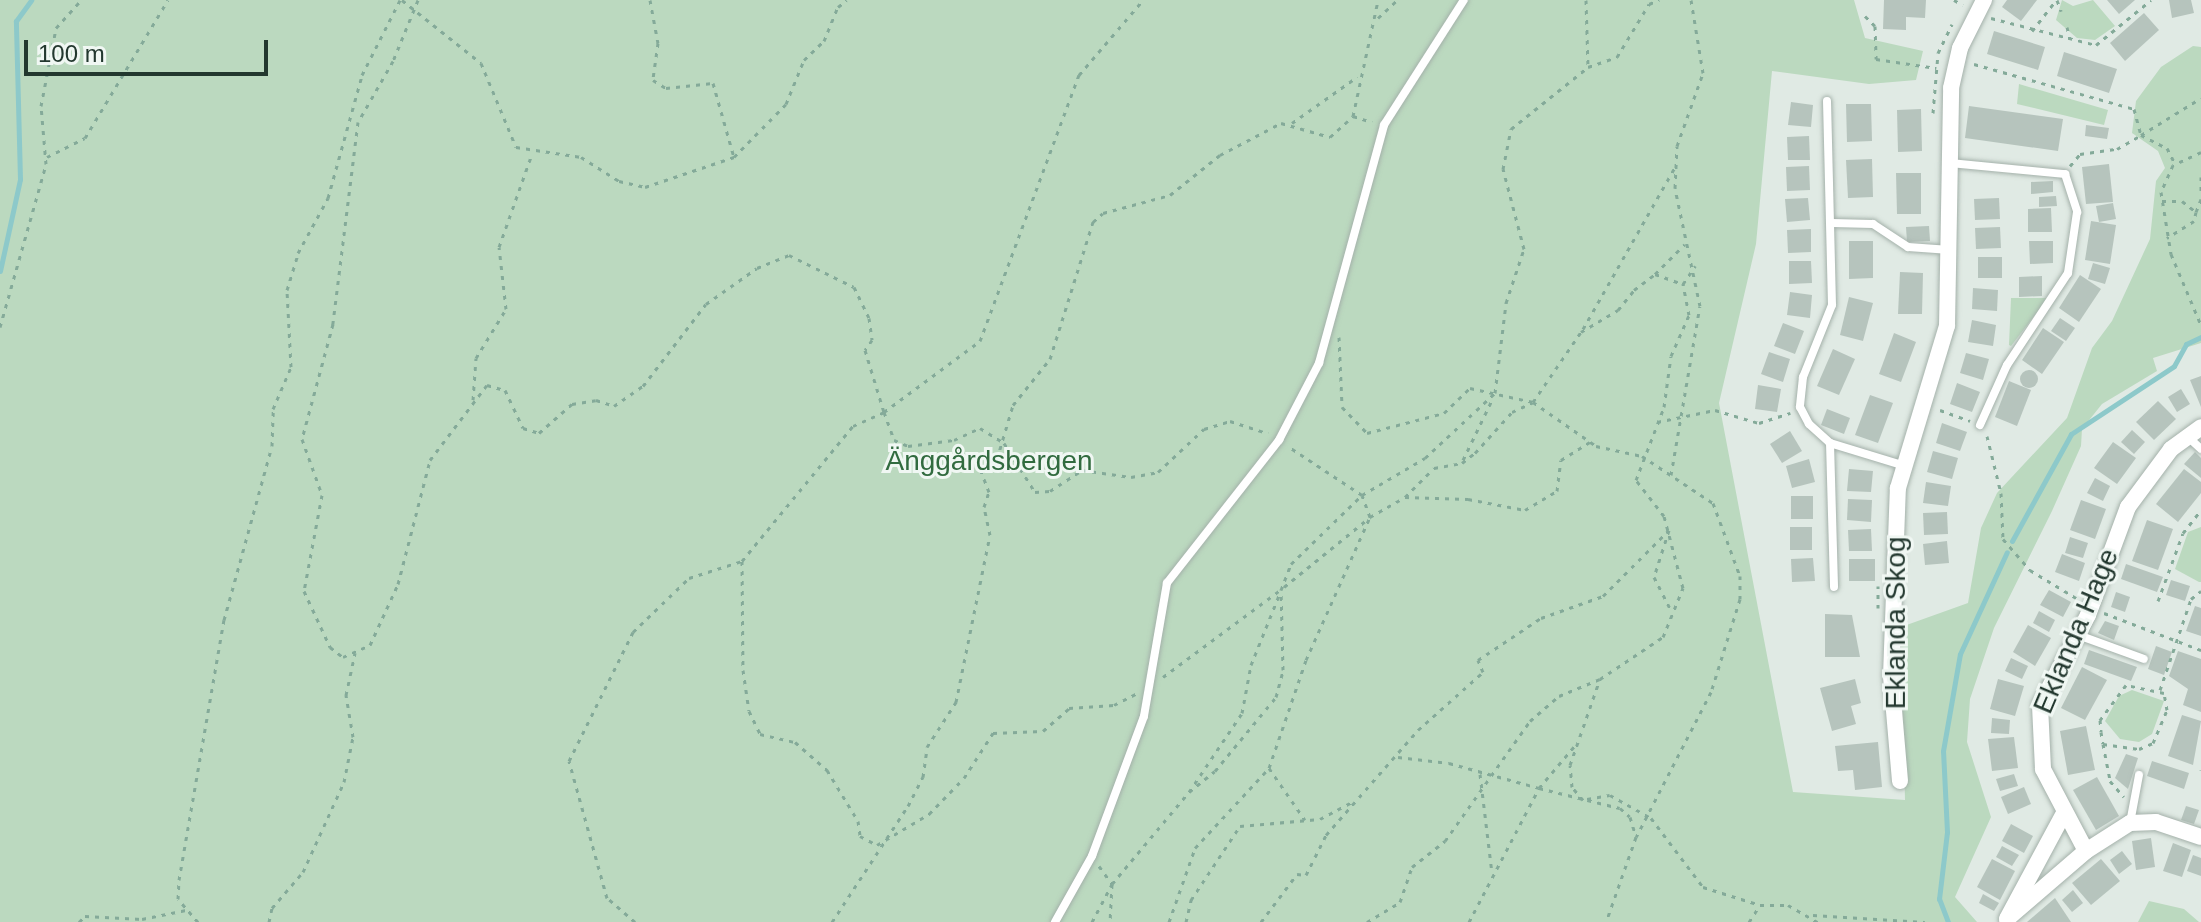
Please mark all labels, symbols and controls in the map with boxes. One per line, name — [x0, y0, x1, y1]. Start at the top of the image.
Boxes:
scale bar — [28, 24, 272, 74]
text: 100 m — [38, 40, 105, 67]
park label: Änggårdsbergen — [885, 444, 1093, 478]
street label: Eklanda Skog — [1879, 537, 1913, 709]
street label: Eklanda Hage — [2026, 543, 2126, 719]

